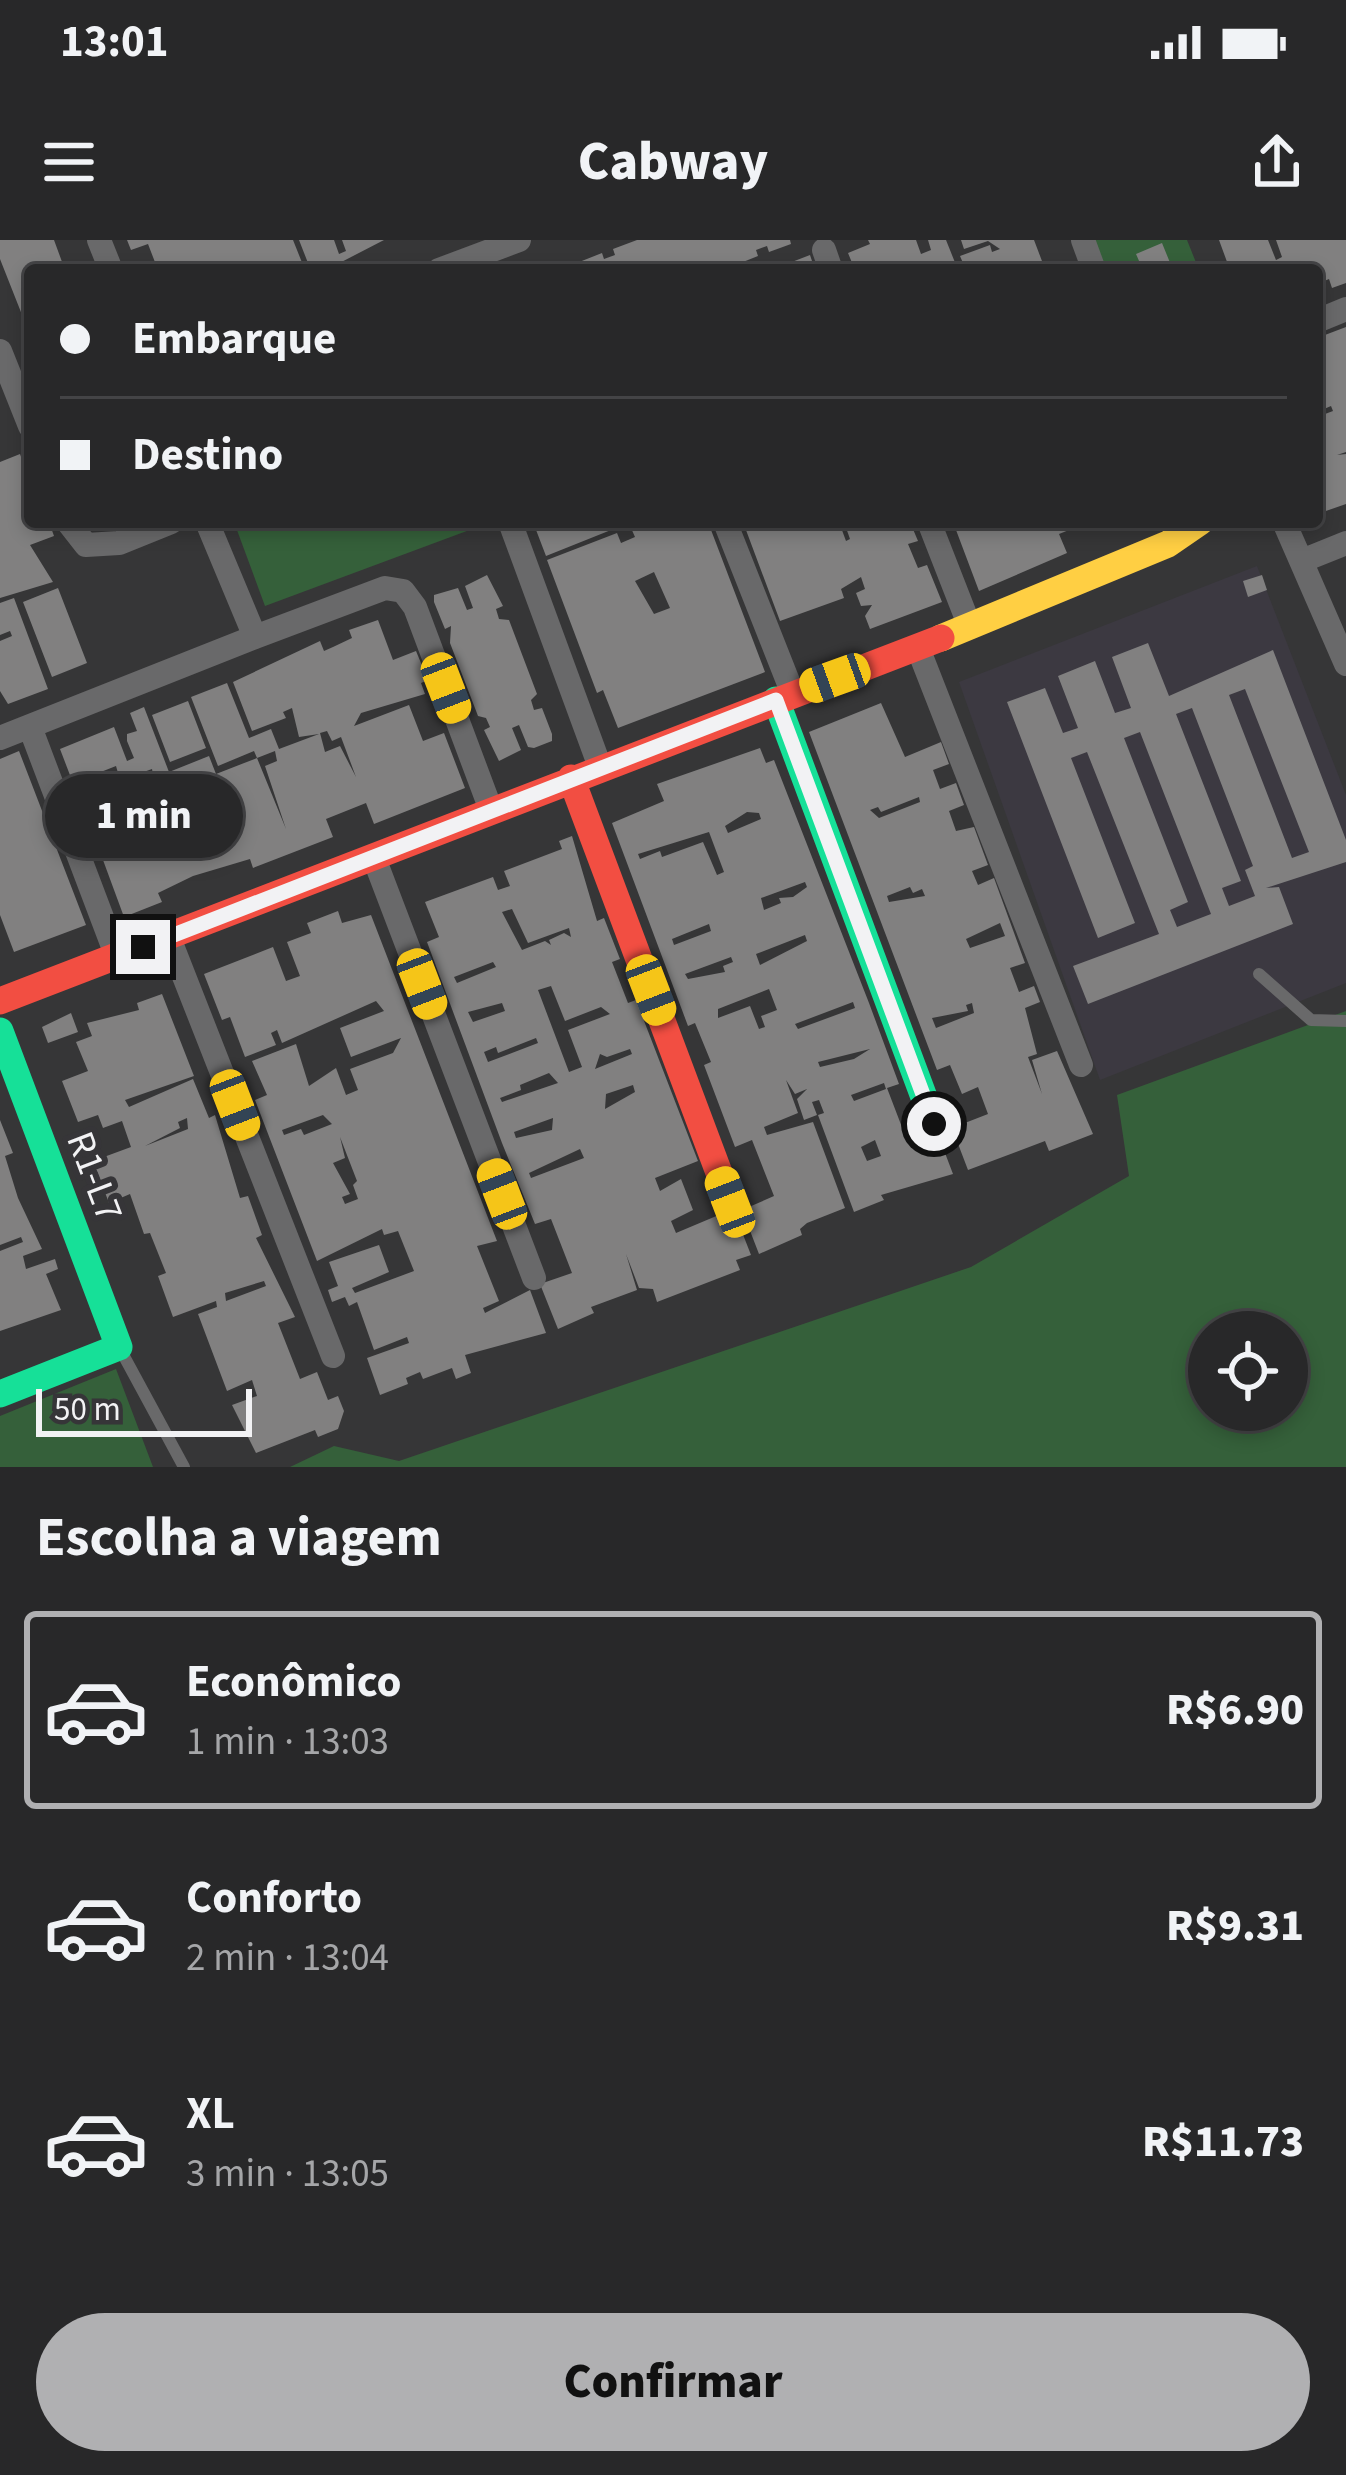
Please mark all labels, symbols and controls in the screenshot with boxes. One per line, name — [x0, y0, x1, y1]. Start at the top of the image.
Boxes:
text: 13:01 — [60, 10, 169, 74]
text: Cabway — [578, 124, 768, 201]
icon: menu — [36, 129, 102, 195]
icon: share — [1244, 129, 1310, 195]
text: Embarque — [132, 307, 336, 371]
text: Destino — [132, 423, 283, 487]
car — [416, 648, 476, 728]
car — [795, 649, 875, 707]
callout: 1 min — [44, 773, 242, 857]
text: 1 min — [96, 788, 192, 844]
route end — [116, 920, 170, 974]
car — [392, 944, 452, 1024]
car — [621, 950, 681, 1030]
car — [205, 1065, 265, 1145]
route start — [907, 1097, 961, 1151]
street label: R1-L7 — [51, 1124, 137, 1230]
car — [472, 1154, 532, 1234]
car — [700, 1162, 760, 1242]
map controls — [1188, 1311, 1308, 1431]
button: locate — [1188, 1311, 1308, 1431]
scale bar — [36, 1383, 252, 1436]
text: 50 m — [54, 1386, 121, 1433]
text: Escolha a viagem — [36, 1500, 442, 1577]
text: Econômico — [186, 1650, 402, 1714]
icon: car — [42, 1656, 150, 1764]
text: R$6.90 — [1166, 1678, 1304, 1742]
text: 1 min · 13:03 — [186, 1714, 389, 1770]
text: Conforto — [186, 1866, 362, 1930]
icon: car — [42, 1872, 150, 1980]
text: R$9.31 — [1166, 1894, 1304, 1958]
text: 2 min · 13:04 — [186, 1930, 389, 1986]
text: XL — [186, 2082, 235, 2146]
icon: car — [42, 2088, 150, 2196]
text: R$11.73 — [1142, 2110, 1304, 2174]
text: 3 min · 13:05 — [186, 2146, 389, 2202]
button: Confirmar — [36, 2313, 1310, 2451]

